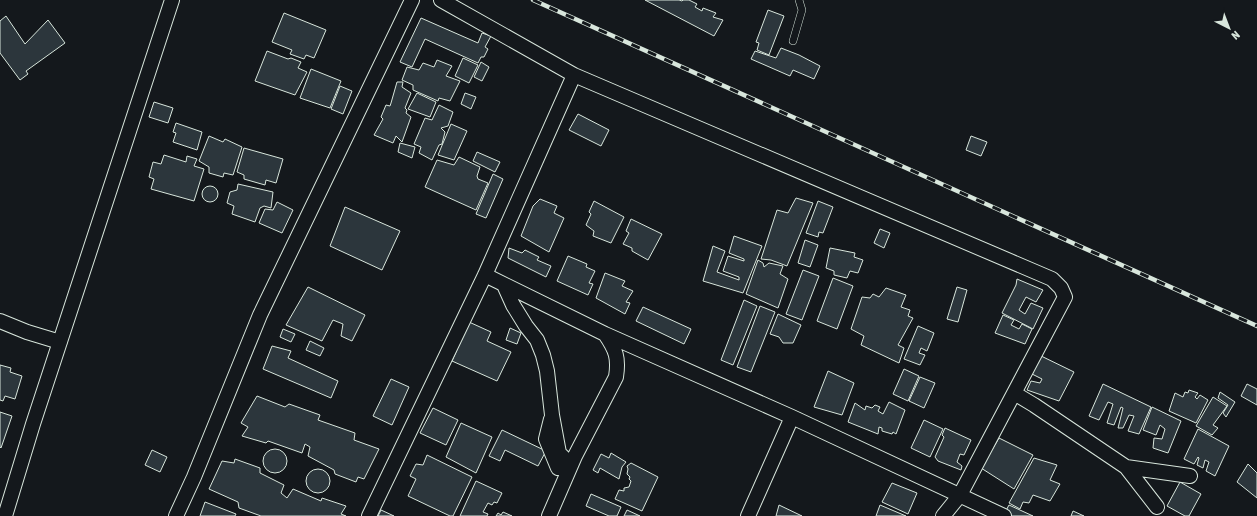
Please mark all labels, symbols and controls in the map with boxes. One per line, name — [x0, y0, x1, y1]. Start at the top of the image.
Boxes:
north arrow — [1209, 8, 1249, 48]
text: N — [1229, 29, 1242, 42]

